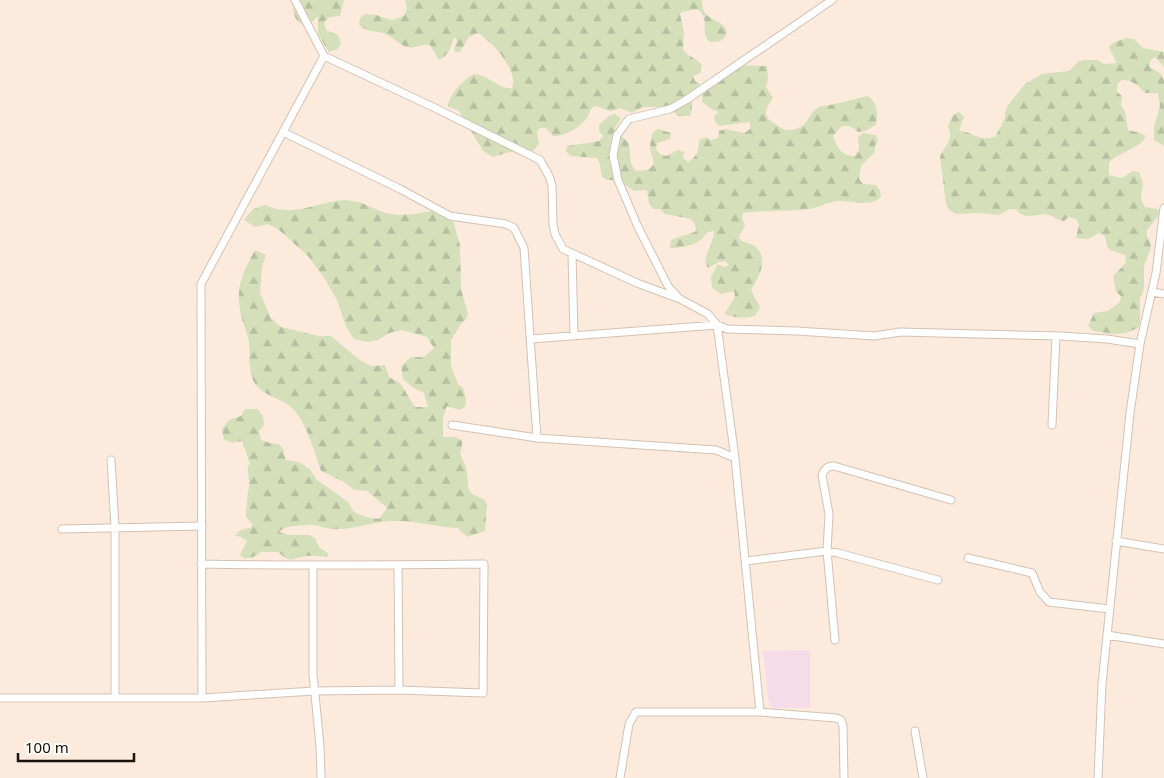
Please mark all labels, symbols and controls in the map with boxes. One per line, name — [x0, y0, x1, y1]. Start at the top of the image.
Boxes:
scale bar — [18, 730, 134, 762]
text: 100 m — [25, 737, 69, 757]

